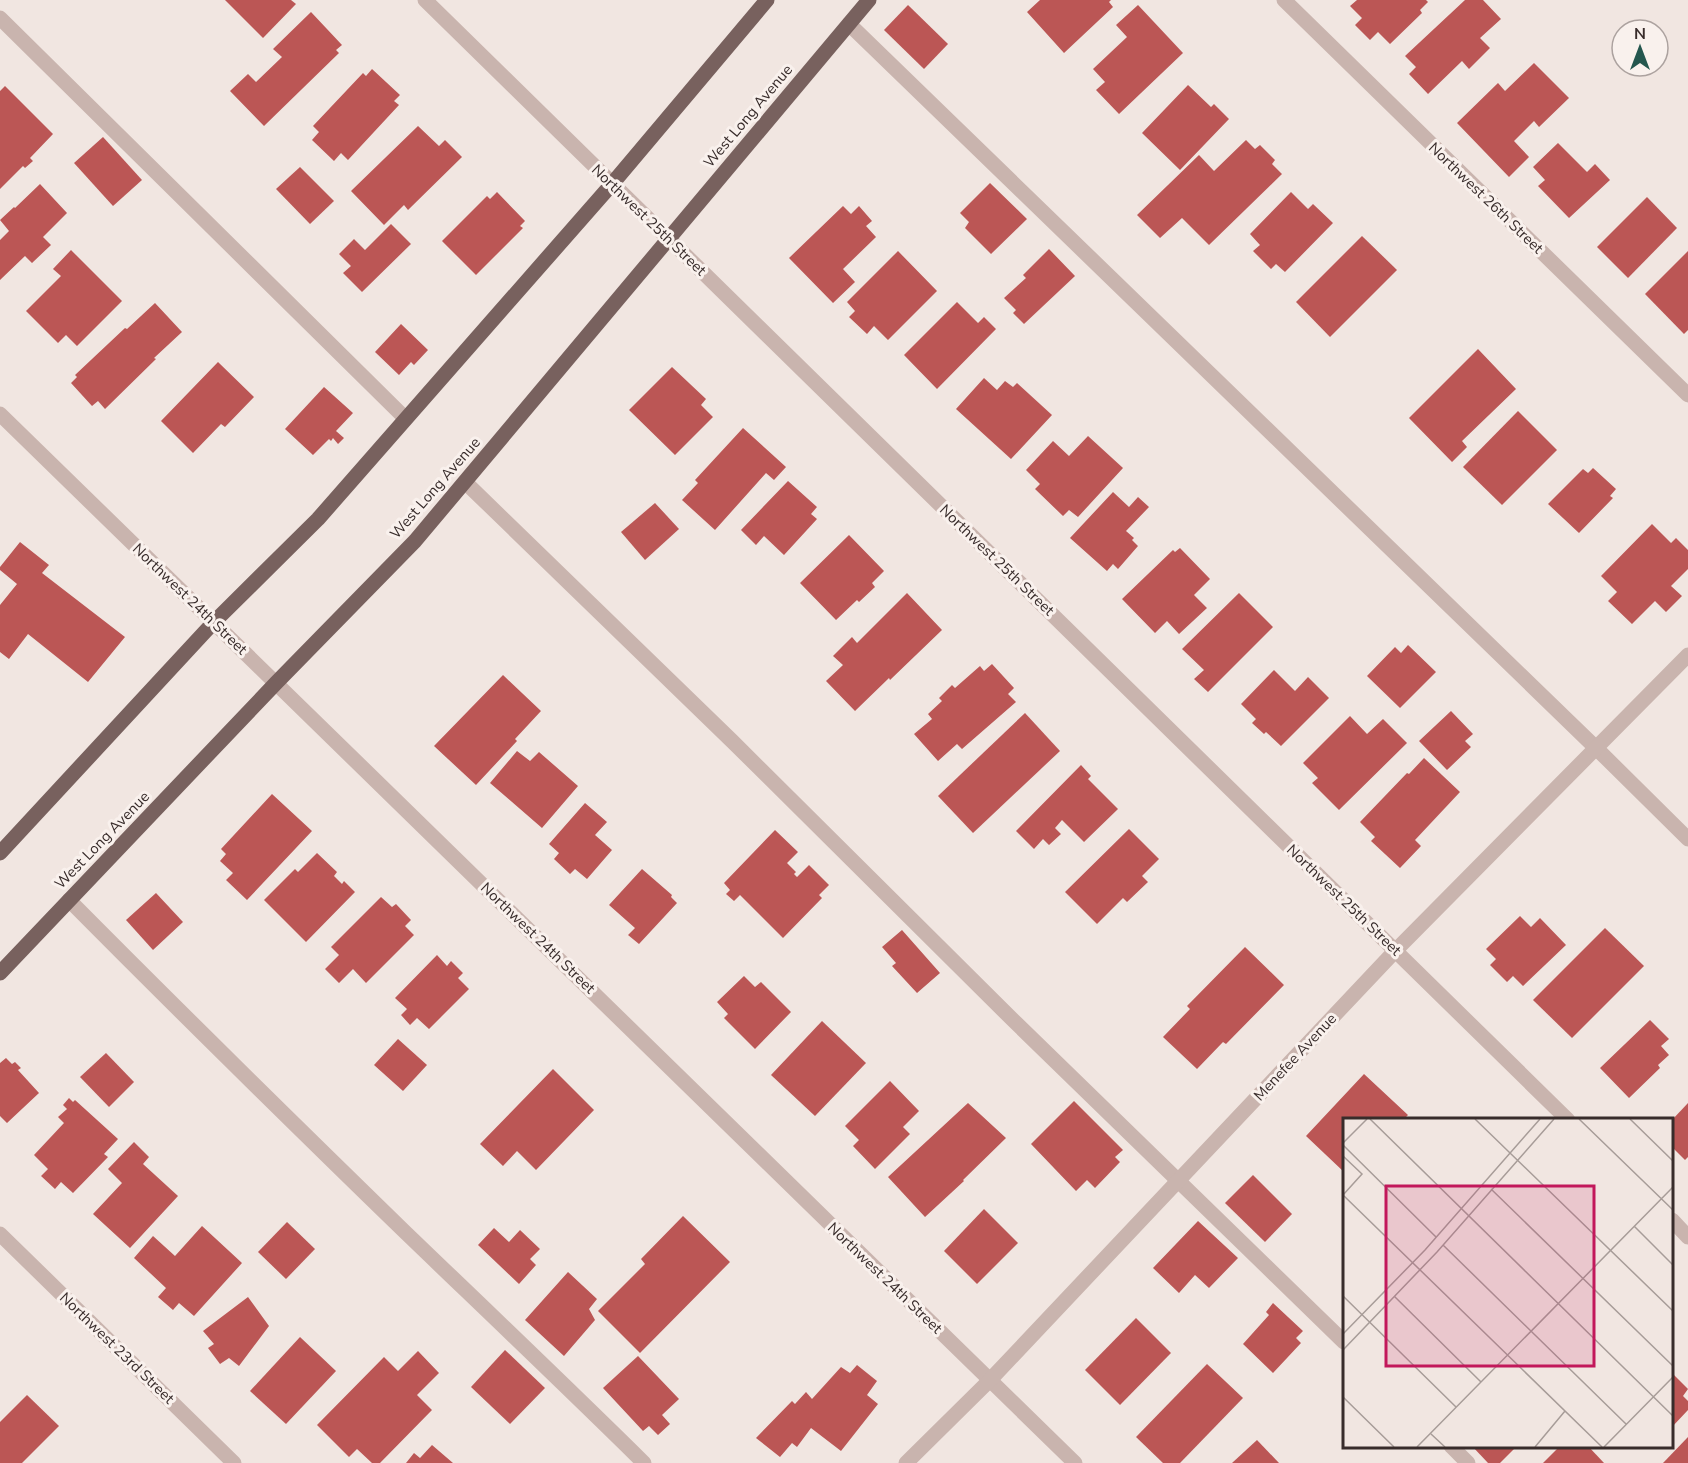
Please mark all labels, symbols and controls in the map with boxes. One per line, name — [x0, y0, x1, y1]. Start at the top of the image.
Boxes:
north arrow — [1610, 18, 1670, 78]
text: N — [1634, 23, 1646, 45]
street label: West Long Avenue — [699, 60, 797, 172]
street label: Northwest 26th Street — [1424, 138, 1548, 259]
street label: Northwest 25th Street — [587, 160, 711, 281]
street label: West Long Avenue — [385, 433, 485, 543]
street label: Northwest 25th Street — [935, 500, 1059, 621]
street label: Northwest 24th Street — [128, 539, 252, 660]
street label: West Long Avenue — [50, 787, 154, 893]
street label: Northwest 25th Street — [1282, 840, 1406, 961]
street label: Northwest 24th Street — [476, 878, 600, 999]
street label: Menefee Avenue — [1249, 1009, 1341, 1105]
inset map — [1343, 1118, 1673, 1448]
street label: Northwest 24th Street — [823, 1218, 947, 1339]
street label: Northwest 23rd Street — [55, 1288, 179, 1409]

